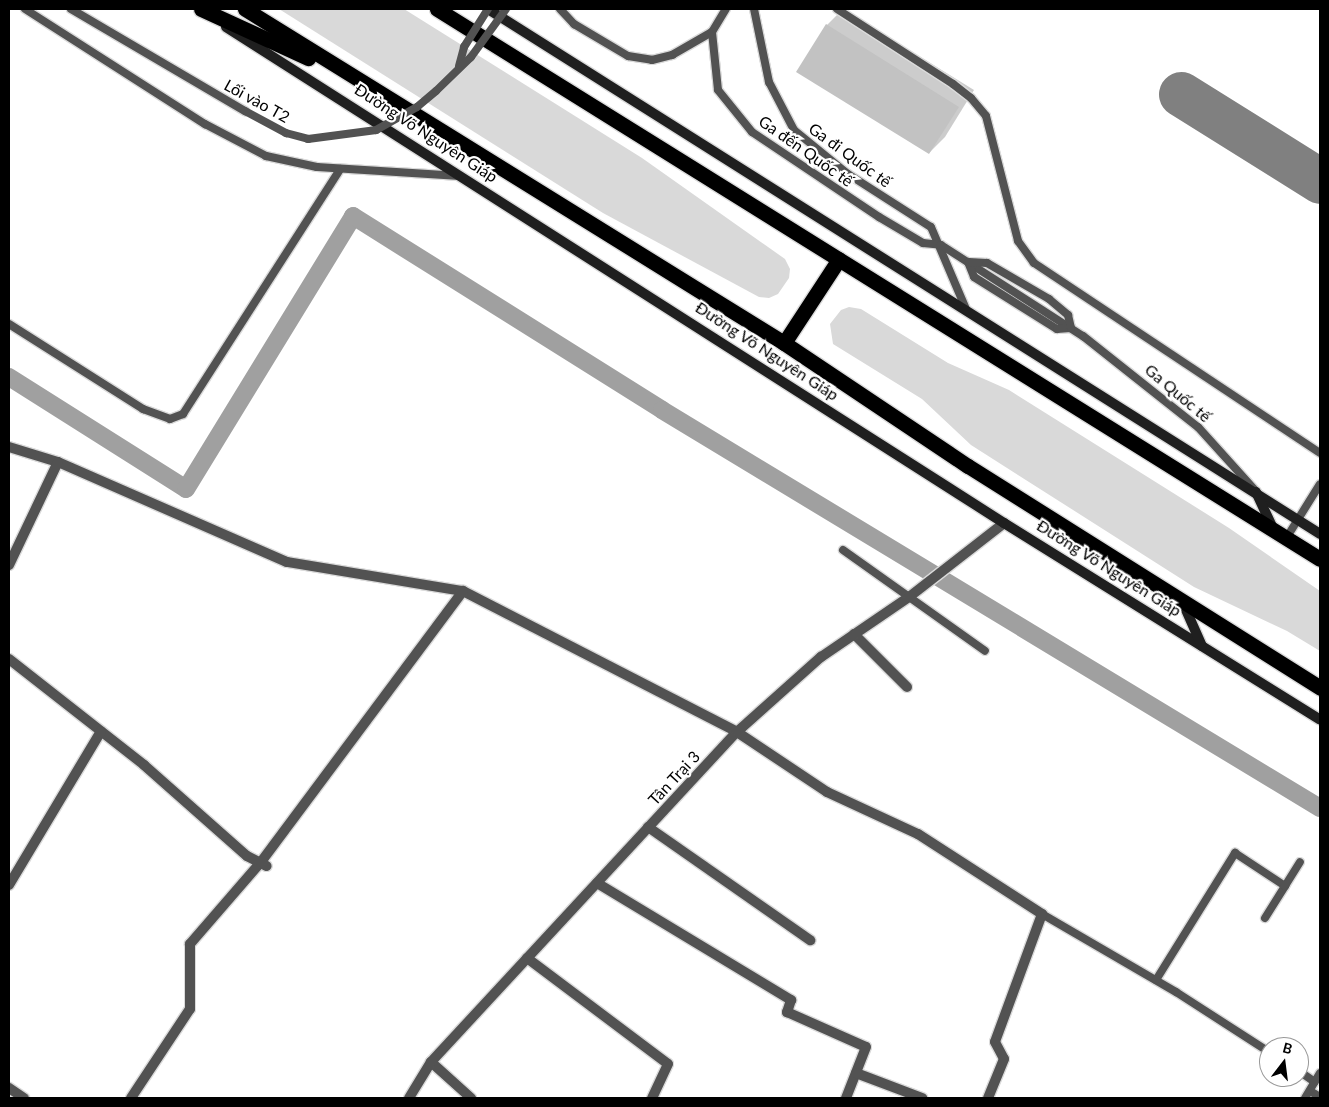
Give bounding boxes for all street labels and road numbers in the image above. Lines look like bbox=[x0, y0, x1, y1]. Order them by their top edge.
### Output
street label: Lối vào T2 bbox=[221, 75, 293, 127]
street label: Đường Võ Nguyên Giáp bbox=[351, 79, 501, 187]
street label: Ga đến Quốc tế bbox=[755, 111, 857, 191]
street label: Ga đi Quốc tế bbox=[805, 119, 895, 191]
street label: Đường Võ Nguyên Giáp bbox=[692, 297, 842, 405]
street label: Ga Quốc tế bbox=[1141, 360, 1215, 426]
street label: Đường Võ Nguyên Giáp bbox=[1033, 516, 1185, 620]
street label: Tân Trại 3 bbox=[644, 747, 704, 809]

